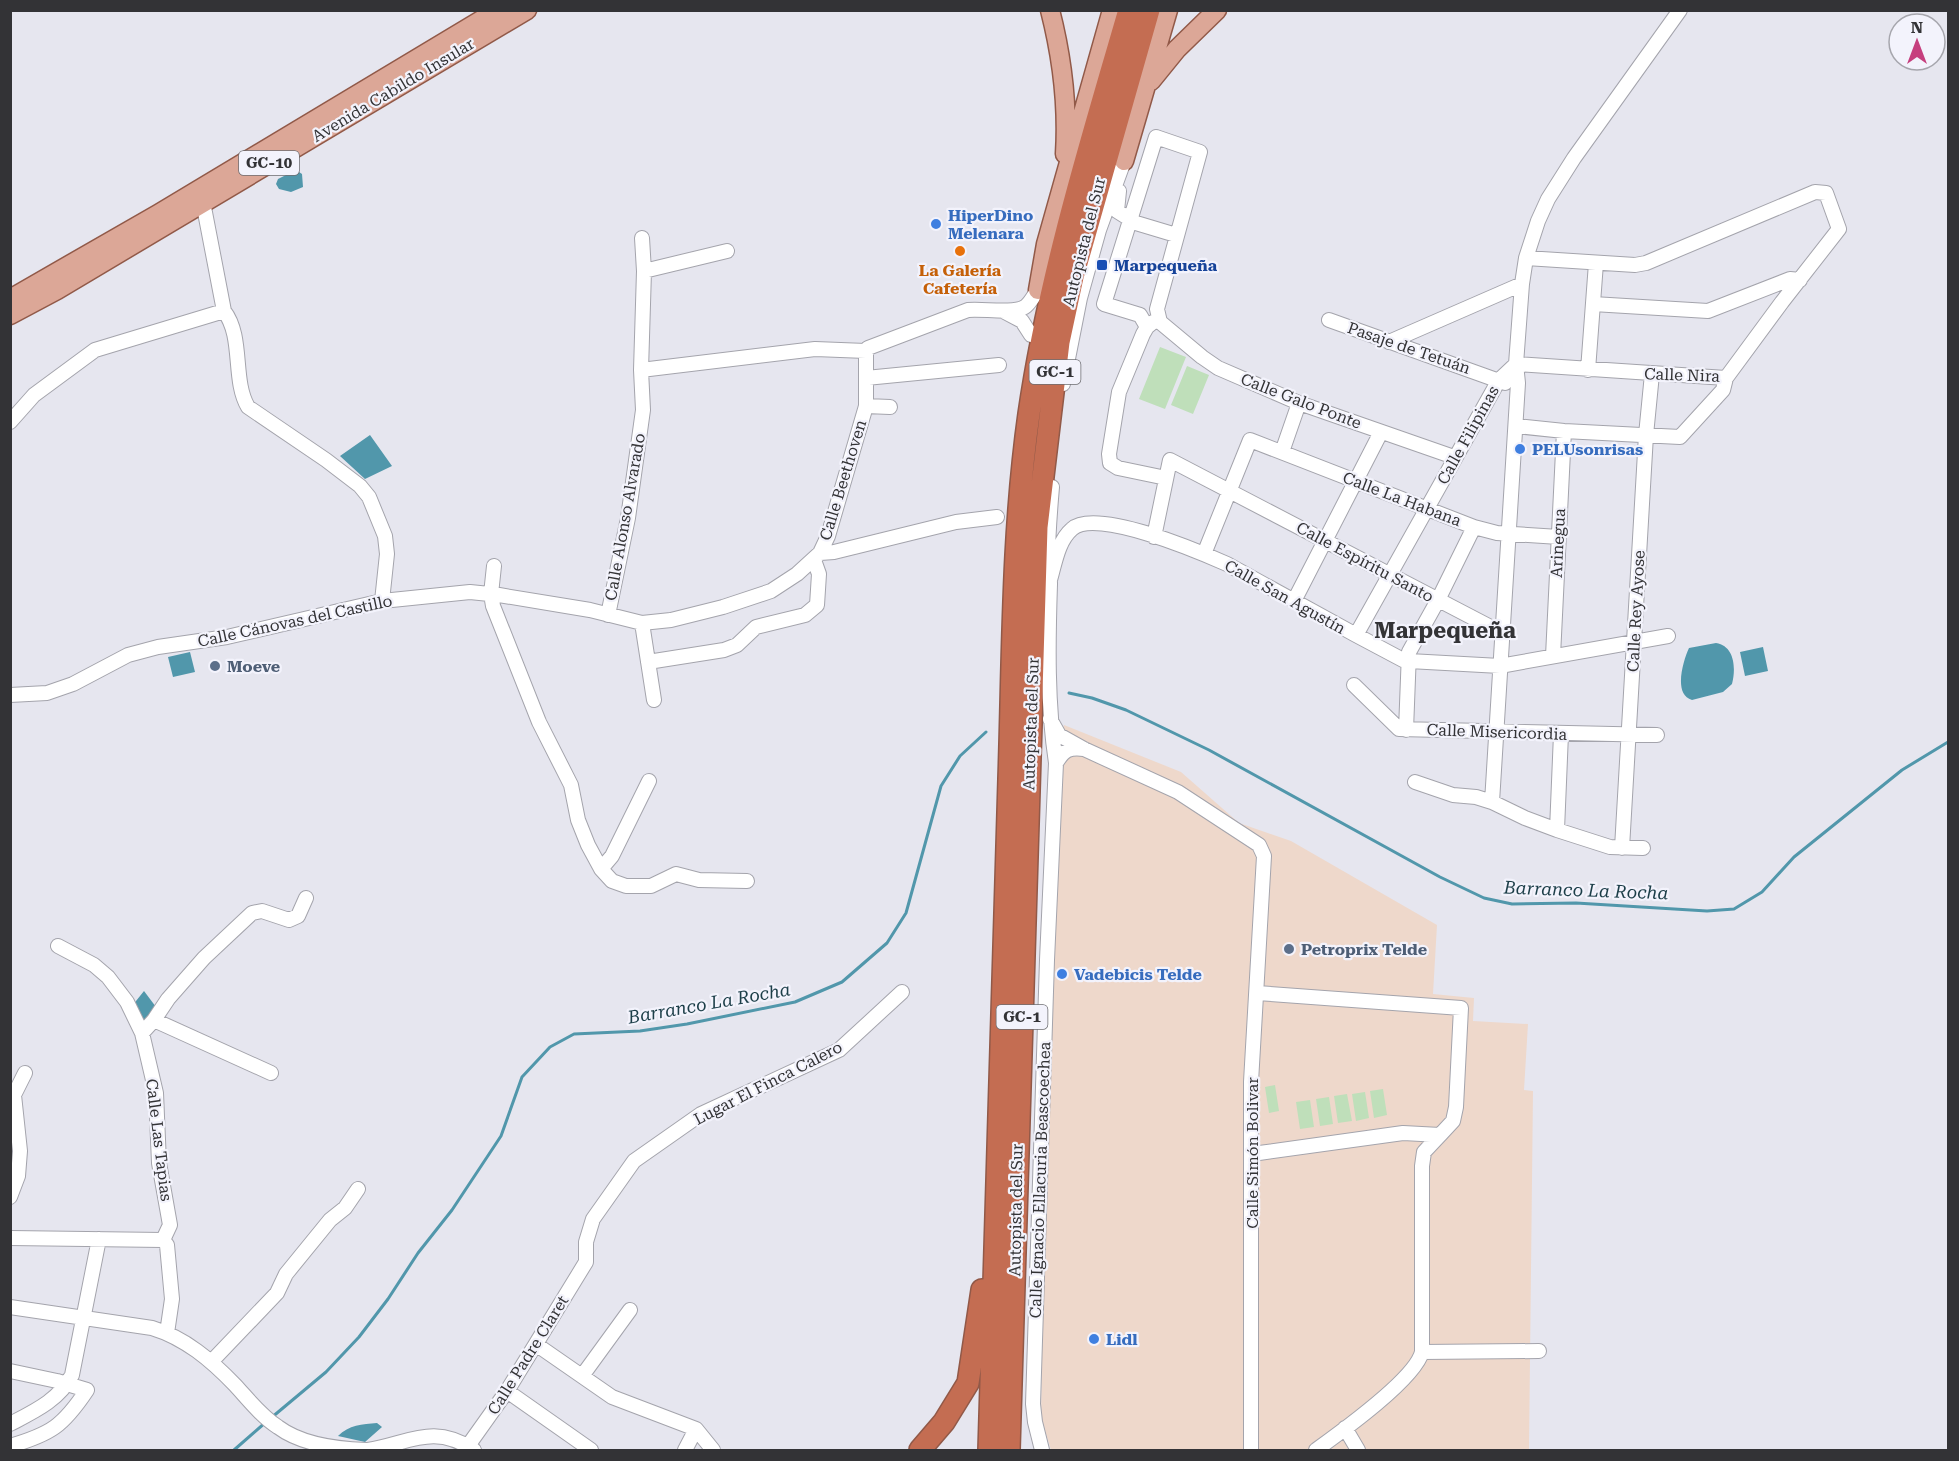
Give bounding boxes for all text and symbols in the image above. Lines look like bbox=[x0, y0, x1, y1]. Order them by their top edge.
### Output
north arrow bbox=[1887, 12, 1947, 72]
text: N bbox=[1911, 18, 1923, 37]
street label: Avenida Cabildo Insular bbox=[309, 34, 478, 146]
road number: GC-10 bbox=[239, 151, 299, 175]
street label: Autopista del Sur bbox=[1059, 175, 1109, 309]
place label: HiperDino Melenara bbox=[948, 206, 1033, 243]
marker: HiperDino Melenara bbox=[929, 217, 943, 231]
marker: La Galería Cafetería bbox=[953, 244, 967, 258]
place label: Marpequeña bbox=[1114, 256, 1218, 275]
marker: Marpequeña bbox=[1095, 258, 1109, 272]
place label: La Galería Cafetería bbox=[919, 261, 1002, 298]
street label: Pasaje de Tetuán bbox=[1345, 318, 1473, 378]
road number: GC-1 bbox=[1030, 360, 1080, 384]
street label: Calle Nira bbox=[1644, 364, 1721, 386]
street label: Calle Galo Ponte bbox=[1238, 369, 1364, 433]
street label: Calle Filipinas bbox=[1433, 382, 1503, 488]
street label: Calle Beethoven bbox=[816, 417, 870, 543]
street label: Calle Alonso Alvarado bbox=[601, 432, 649, 602]
place label: PELUsonrisas bbox=[1532, 440, 1643, 459]
marker: PELUsonrisas bbox=[1513, 442, 1527, 456]
street label: Calle La Habana bbox=[1340, 468, 1464, 530]
street label: Arinegua bbox=[1547, 507, 1569, 578]
street label: Calle Espíritu Santo bbox=[1293, 518, 1437, 606]
street label: Calle Rey Ayose bbox=[1623, 549, 1649, 672]
street label: Calle San Agustín bbox=[1221, 556, 1349, 638]
street label: Calle Cánovas del Castillo bbox=[196, 591, 394, 651]
district label: Marpequeña bbox=[1374, 618, 1516, 643]
place label: Moeve bbox=[227, 657, 280, 676]
street label: Autopista del Sur bbox=[1019, 657, 1043, 791]
marker: Moeve bbox=[208, 659, 222, 673]
street label: Calle Misericordia bbox=[1426, 720, 1568, 744]
water label: Barranco La Rocha bbox=[1502, 877, 1669, 903]
place label: Petroprix Telde bbox=[1301, 940, 1427, 959]
marker: Petroprix Telde bbox=[1282, 942, 1296, 956]
place label: Vadebicis Telde bbox=[1074, 965, 1202, 984]
marker: Vadebicis Telde bbox=[1055, 967, 1069, 981]
water label: Barranco La Rocha bbox=[625, 978, 792, 1028]
road number: GC-1 bbox=[996, 1005, 1048, 1029]
street label: Lugar El Finca Calero bbox=[691, 1037, 846, 1129]
street label: Calle Ignacio Ellacuria Beascoechea bbox=[1026, 1041, 1054, 1319]
street label: Calle Simón Bolivar bbox=[1243, 1077, 1262, 1229]
street label: Calle Las Tapias bbox=[142, 1078, 176, 1203]
street label: Autopista del Sur bbox=[1005, 1143, 1027, 1277]
street label: Calle Padre Claret bbox=[484, 1292, 572, 1418]
place label: Lidl bbox=[1106, 1330, 1138, 1349]
marker: Lidl bbox=[1087, 1332, 1101, 1346]

